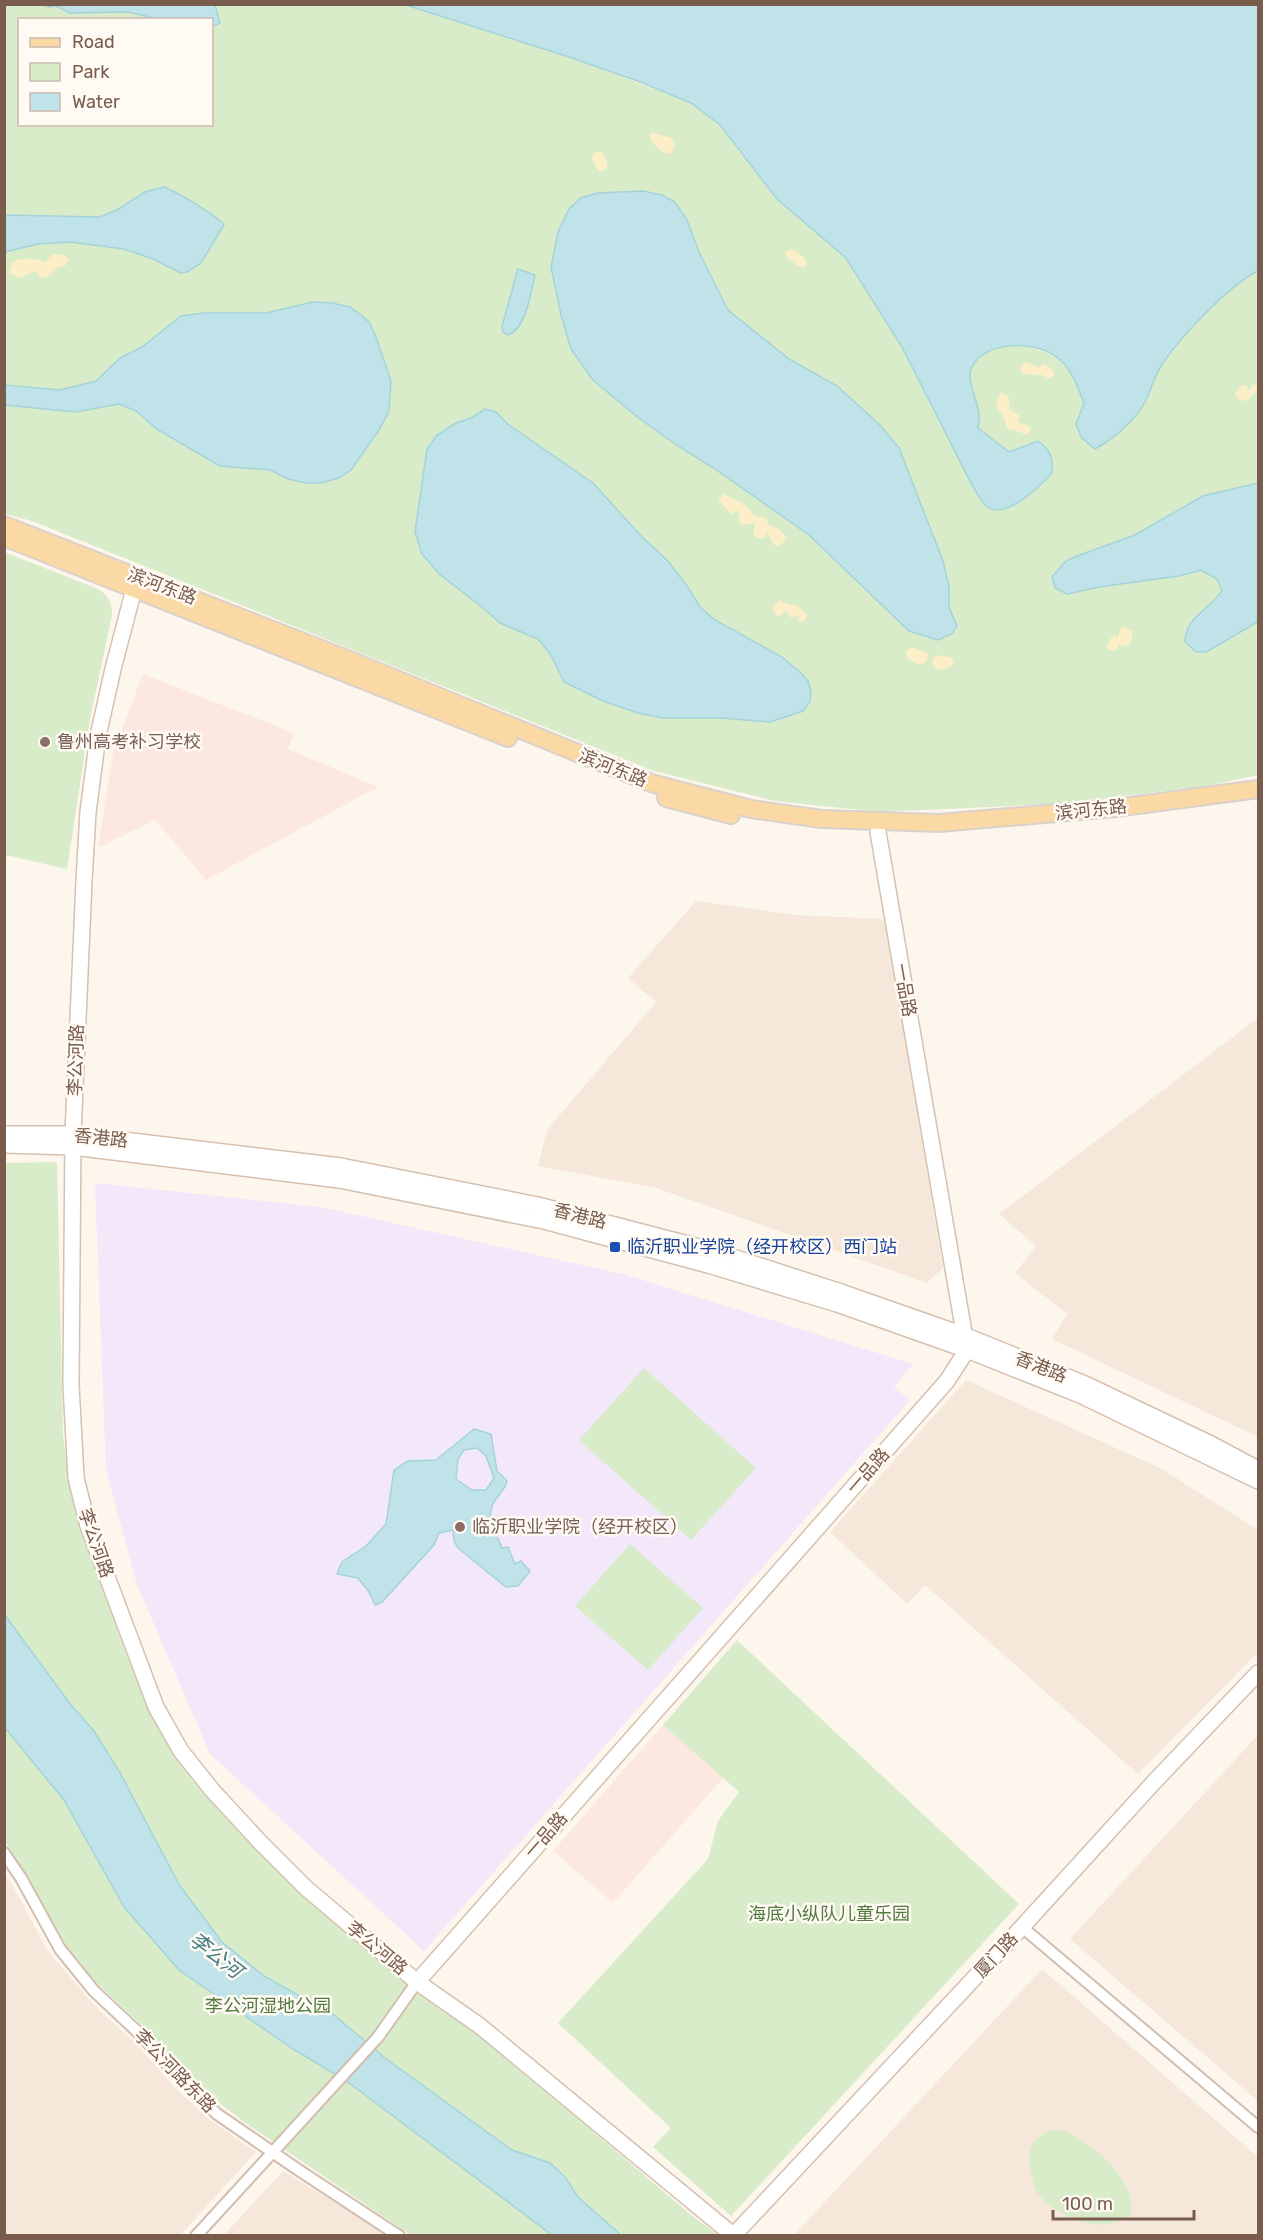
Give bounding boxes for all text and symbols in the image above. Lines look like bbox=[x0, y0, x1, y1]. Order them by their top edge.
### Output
legend bbox=[18, 18, 213, 126]
text: Road bbox=[72, 31, 115, 53]
text: Park bbox=[72, 61, 110, 83]
text: Water bbox=[72, 91, 120, 113]
street label: 滨河东路 bbox=[124, 563, 200, 609]
place label: 鲁州高考补习学校 bbox=[57, 731, 201, 753]
marker: 鲁州高考补习学校 bbox=[38, 735, 52, 749]
street label: 滨河东路 bbox=[576, 744, 650, 792]
street label: 滨河东路 bbox=[1054, 795, 1128, 825]
street label: 一品路 bbox=[889, 962, 921, 1018]
street label: 李公河路 bbox=[64, 1024, 88, 1096]
street label: 香港路 bbox=[73, 1124, 129, 1152]
street label: 香港路 bbox=[551, 1199, 609, 1233]
place label: 临沂职业学院（经开校区）西门站 bbox=[627, 1236, 897, 1258]
marker: 临沂职业学院（经开校区）西门站 bbox=[608, 1240, 622, 1254]
street label: 香港路 bbox=[1012, 1347, 1070, 1387]
street label: 一品路 bbox=[842, 1443, 894, 1499]
street label: 李公河路 bbox=[74, 1505, 118, 1581]
place label: 临沂职业学院（经开校区） bbox=[472, 1516, 688, 1538]
marker: 临沂职业学院（经开校区） bbox=[453, 1520, 467, 1534]
street label: 一品路 bbox=[520, 1807, 572, 1863]
park label: 海底小纵队儿童乐园 bbox=[748, 1903, 910, 1925]
street label: 李公河路 bbox=[342, 1916, 412, 1980]
water label: 李公河 bbox=[185, 1927, 250, 1985]
street label: 厦门路 bbox=[970, 1928, 1022, 1982]
park label: 李公河湿地公园 bbox=[205, 1995, 331, 2017]
street label: 李公河路东路 bbox=[130, 2025, 220, 2117]
scale bar bbox=[1053, 2183, 1194, 2221]
text: 100 m bbox=[1062, 2193, 1113, 2215]

